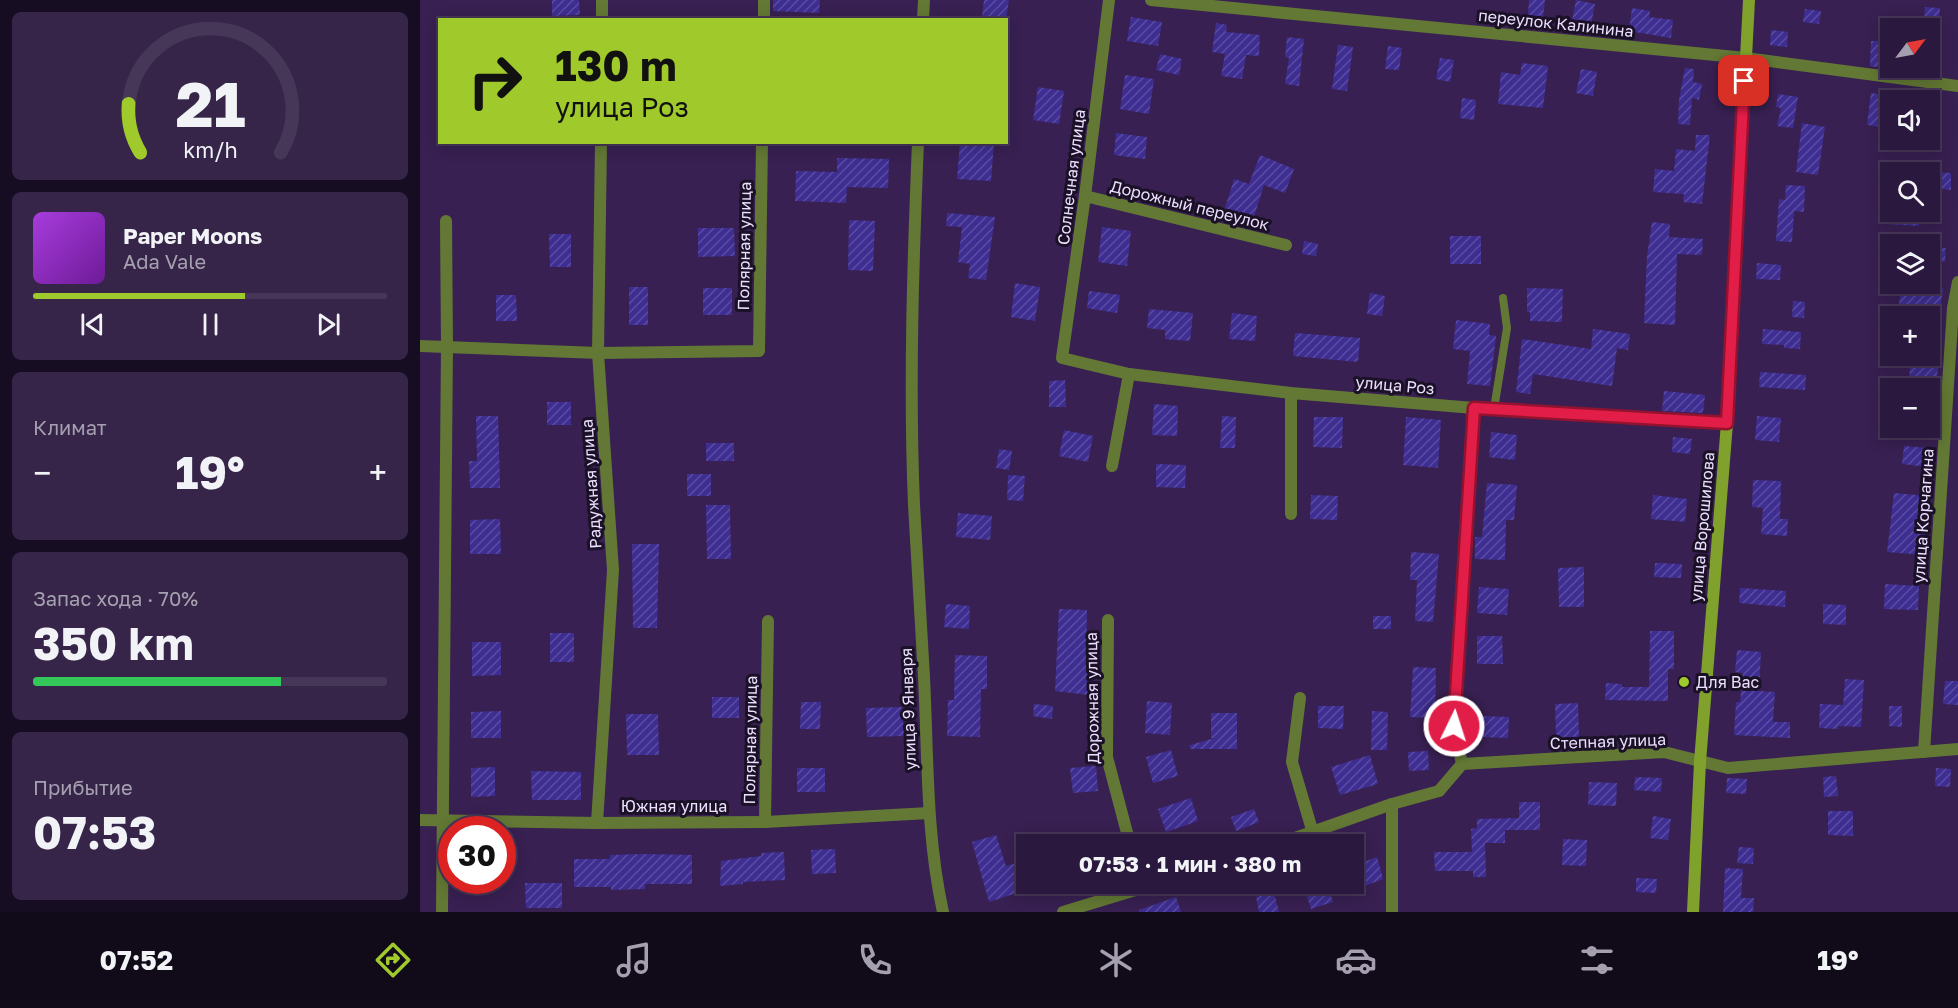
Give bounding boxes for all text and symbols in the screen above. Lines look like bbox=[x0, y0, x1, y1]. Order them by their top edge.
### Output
street label: переулок Калинина bbox=[1477, 5, 1635, 41]
north arrow bbox=[1880, 18, 1940, 78]
map controls bbox=[1880, 18, 1940, 438]
text: 130 m bbox=[555, 40, 677, 90]
icon: right bbox=[456, 42, 534, 120]
pin bbox=[1718, 55, 1769, 106]
icon: arrive bbox=[1727, 64, 1760, 97]
text: 21 bbox=[175, 66, 245, 141]
button: sound bbox=[1880, 90, 1940, 150]
text: улица Роз bbox=[555, 91, 689, 123]
street label: Солнечная улица bbox=[1053, 108, 1089, 246]
text: km/h bbox=[183, 137, 237, 163]
button: search bbox=[1880, 162, 1940, 222]
street label: Дорожный переулок bbox=[1109, 176, 1271, 234]
street label: Полярная улица bbox=[733, 182, 755, 310]
text: Paper Moons bbox=[123, 222, 262, 249]
button: layers bbox=[1880, 234, 1940, 294]
text: Ada Vale bbox=[123, 249, 206, 273]
button: + bbox=[1880, 306, 1940, 366]
icon: previous bbox=[76, 308, 109, 341]
icon: pause bbox=[194, 308, 227, 341]
icon: next bbox=[312, 308, 345, 341]
street label: улица Роз bbox=[1355, 372, 1435, 398]
button: − bbox=[1880, 378, 1940, 438]
text: Климат bbox=[33, 415, 107, 439]
street label: Радужная улица bbox=[576, 419, 606, 549]
text: 19° bbox=[175, 445, 245, 499]
street label: улица Корчагина bbox=[1908, 448, 1938, 584]
street label: улица Ворошилова bbox=[1685, 451, 1719, 603]
text: − bbox=[33, 453, 51, 492]
text: + bbox=[369, 453, 387, 492]
text: Запас хода · 70% bbox=[33, 586, 198, 610]
text: 350 km bbox=[33, 616, 194, 670]
street label: Дорожная улица bbox=[1081, 632, 1103, 764]
street label: улица 9 Января bbox=[896, 648, 920, 770]
place label: Для Вас bbox=[1696, 672, 1760, 692]
marker: Для Вас bbox=[1677, 675, 1691, 689]
street label: Полярная улица bbox=[739, 676, 761, 804]
position arrow bbox=[1422, 694, 1486, 758]
street label: Степная улица bbox=[1550, 729, 1666, 753]
text: Прибытие bbox=[33, 775, 133, 799]
street label: Южная улица bbox=[621, 796, 727, 816]
text: 07:53 bbox=[33, 805, 156, 859]
speed limit sign: 30 bbox=[438, 816, 516, 894]
text: 07:53 · 1 мин · 380 m bbox=[1079, 850, 1301, 877]
icon: directions bbox=[372, 939, 414, 981]
icon: music bbox=[613, 939, 655, 981]
icon: phone bbox=[854, 939, 896, 981]
icon: climate bbox=[1095, 939, 1137, 981]
icon: car bbox=[1335, 939, 1377, 981]
icon: filters bbox=[1576, 939, 1618, 981]
text: 07:52 bbox=[99, 944, 173, 976]
text: 19° bbox=[1817, 944, 1859, 976]

